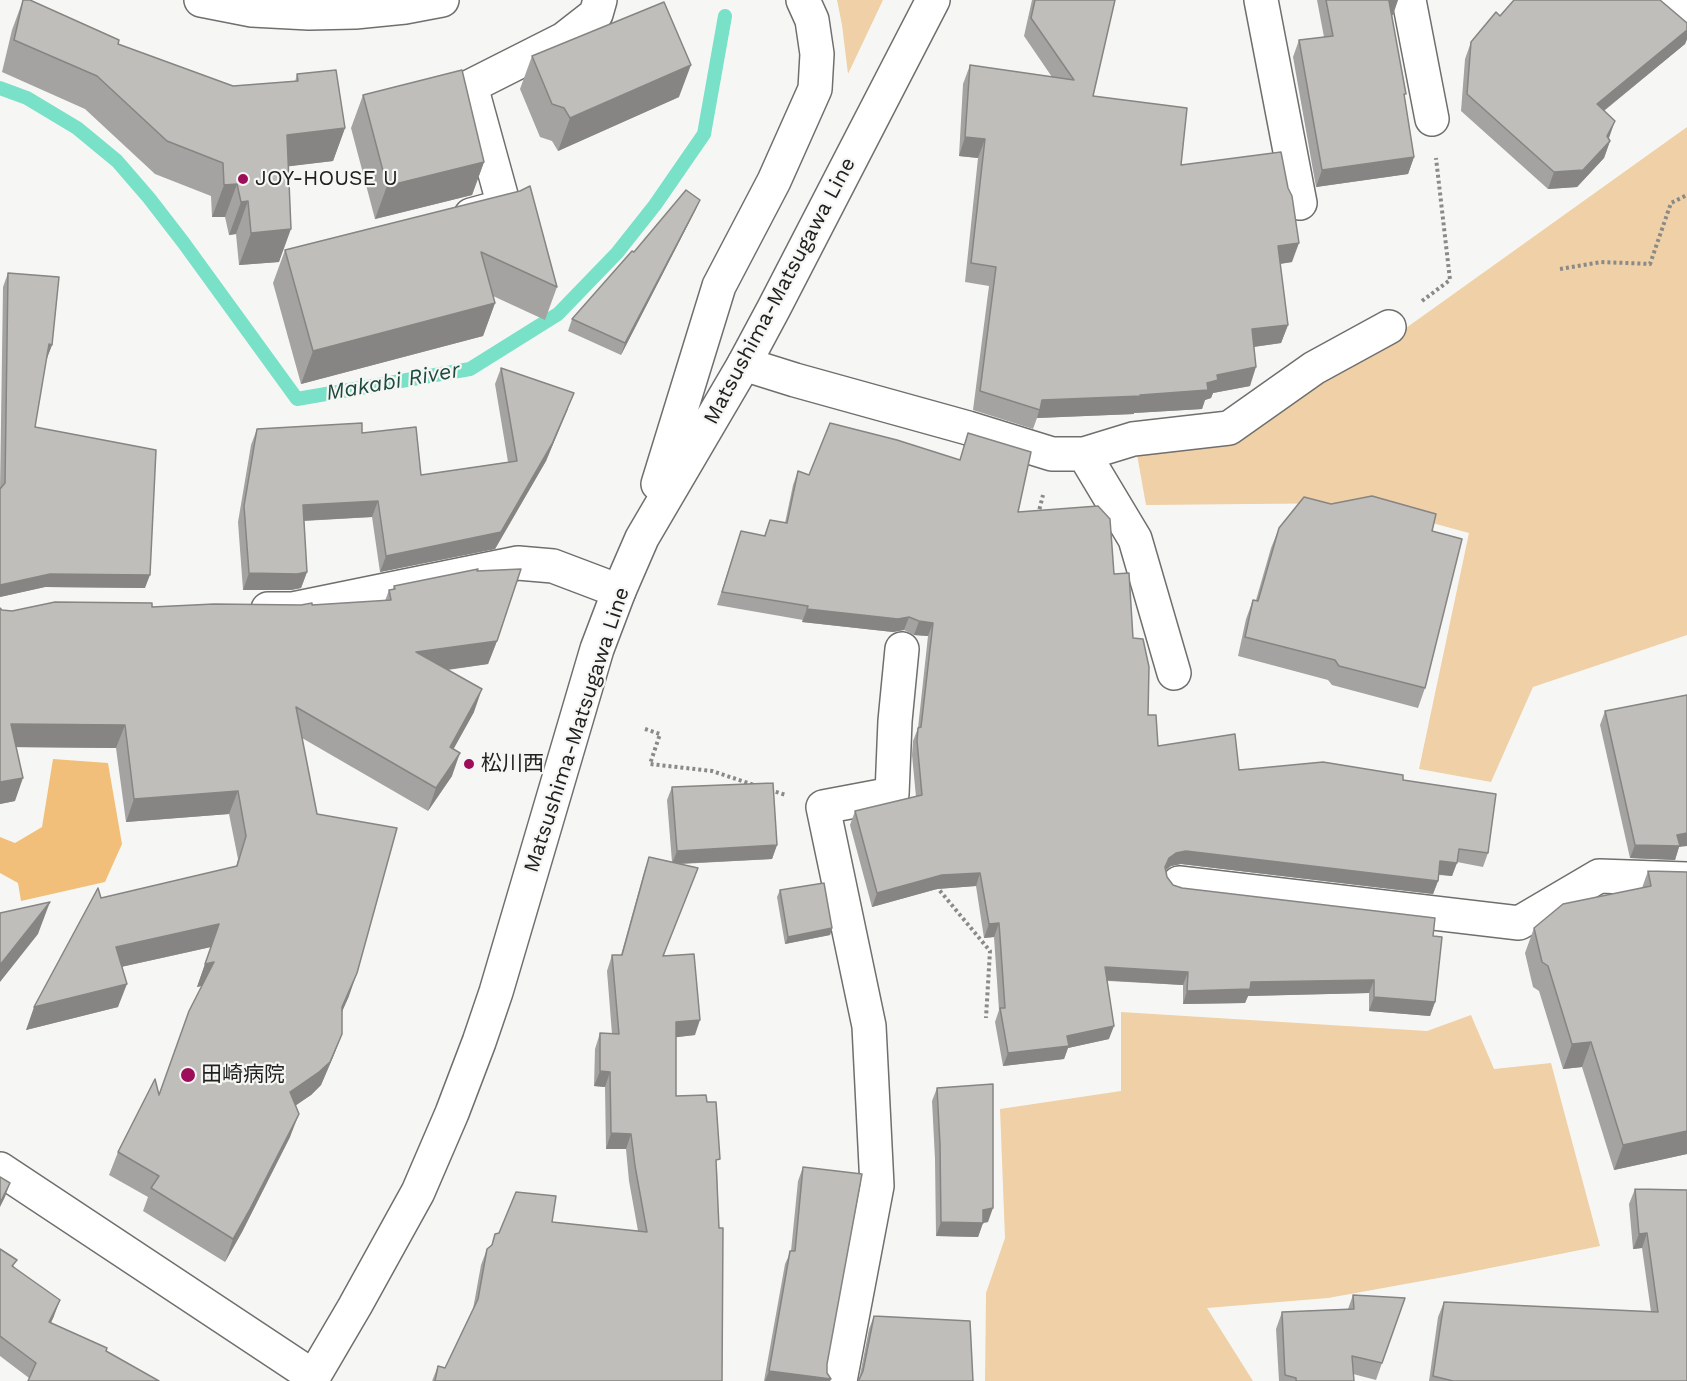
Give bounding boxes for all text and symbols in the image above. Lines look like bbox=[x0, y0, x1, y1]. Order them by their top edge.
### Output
street label: Matsushima-Matsugawa Line bbox=[699, 153, 861, 429]
place label: JOY-HOUSE U bbox=[255, 166, 398, 192]
marker: JOY-HOUSE U bbox=[236, 172, 250, 186]
water label: Makabi River bbox=[324, 357, 462, 407]
street label: Matsushima-Matsugawa Line bbox=[519, 584, 635, 876]
place label: 松川西 bbox=[481, 751, 544, 777]
marker: 松川西 bbox=[462, 757, 476, 771]
place label: 田崎病院 bbox=[201, 1062, 285, 1088]
marker: 田崎病院 bbox=[179, 1066, 197, 1084]

